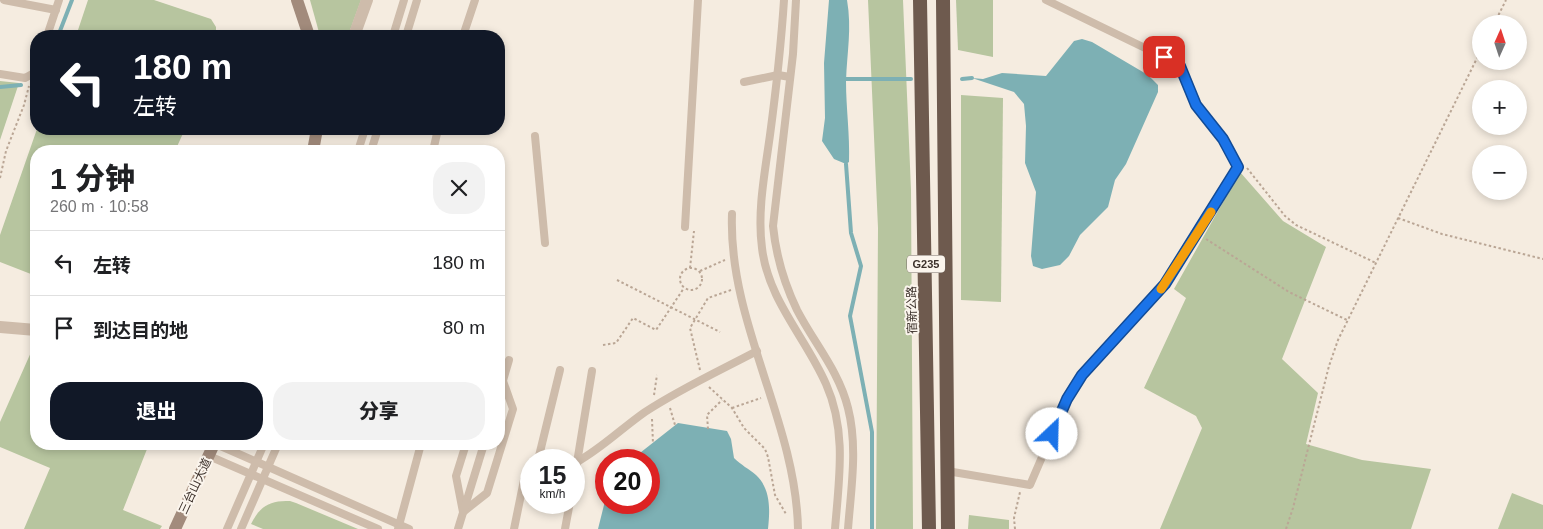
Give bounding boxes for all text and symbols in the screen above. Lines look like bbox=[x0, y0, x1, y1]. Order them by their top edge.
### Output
north arrow bbox=[1472, 15, 1528, 70]
map controls bbox=[1472, 15, 1527, 200]
pin bbox=[1143, 36, 1185, 78]
icon: arrive bbox=[1150, 43, 1178, 71]
text: 180 m bbox=[133, 47, 232, 86]
icon: left bbox=[50, 50, 115, 115]
button: + bbox=[1472, 80, 1527, 135]
text: 左转 bbox=[133, 94, 177, 119]
button: − bbox=[1472, 145, 1527, 200]
text: 1 分钟 bbox=[50, 162, 135, 195]
button: close bbox=[433, 162, 485, 214]
text: 260 m · 10:58 bbox=[50, 198, 149, 215]
icon: left bbox=[50, 249, 78, 277]
text: 180 m bbox=[432, 252, 485, 273]
text: 左转 bbox=[93, 255, 131, 276]
road number: G235 bbox=[907, 255, 945, 272]
street label: 宿新公路 bbox=[905, 286, 919, 334]
icon: arrive bbox=[50, 314, 78, 342]
text: 80 m bbox=[443, 317, 485, 338]
text: 到达目的地 bbox=[93, 320, 188, 341]
button: 退出 bbox=[50, 382, 263, 440]
button: 分享 bbox=[273, 382, 485, 440]
position arrow bbox=[1025, 407, 1077, 459]
speed limit sign: 20 bbox=[595, 449, 660, 514]
street label: 三台山大道 bbox=[176, 456, 214, 516]
text: 15 bbox=[539, 461, 566, 489]
text: km/h bbox=[539, 487, 566, 501]

